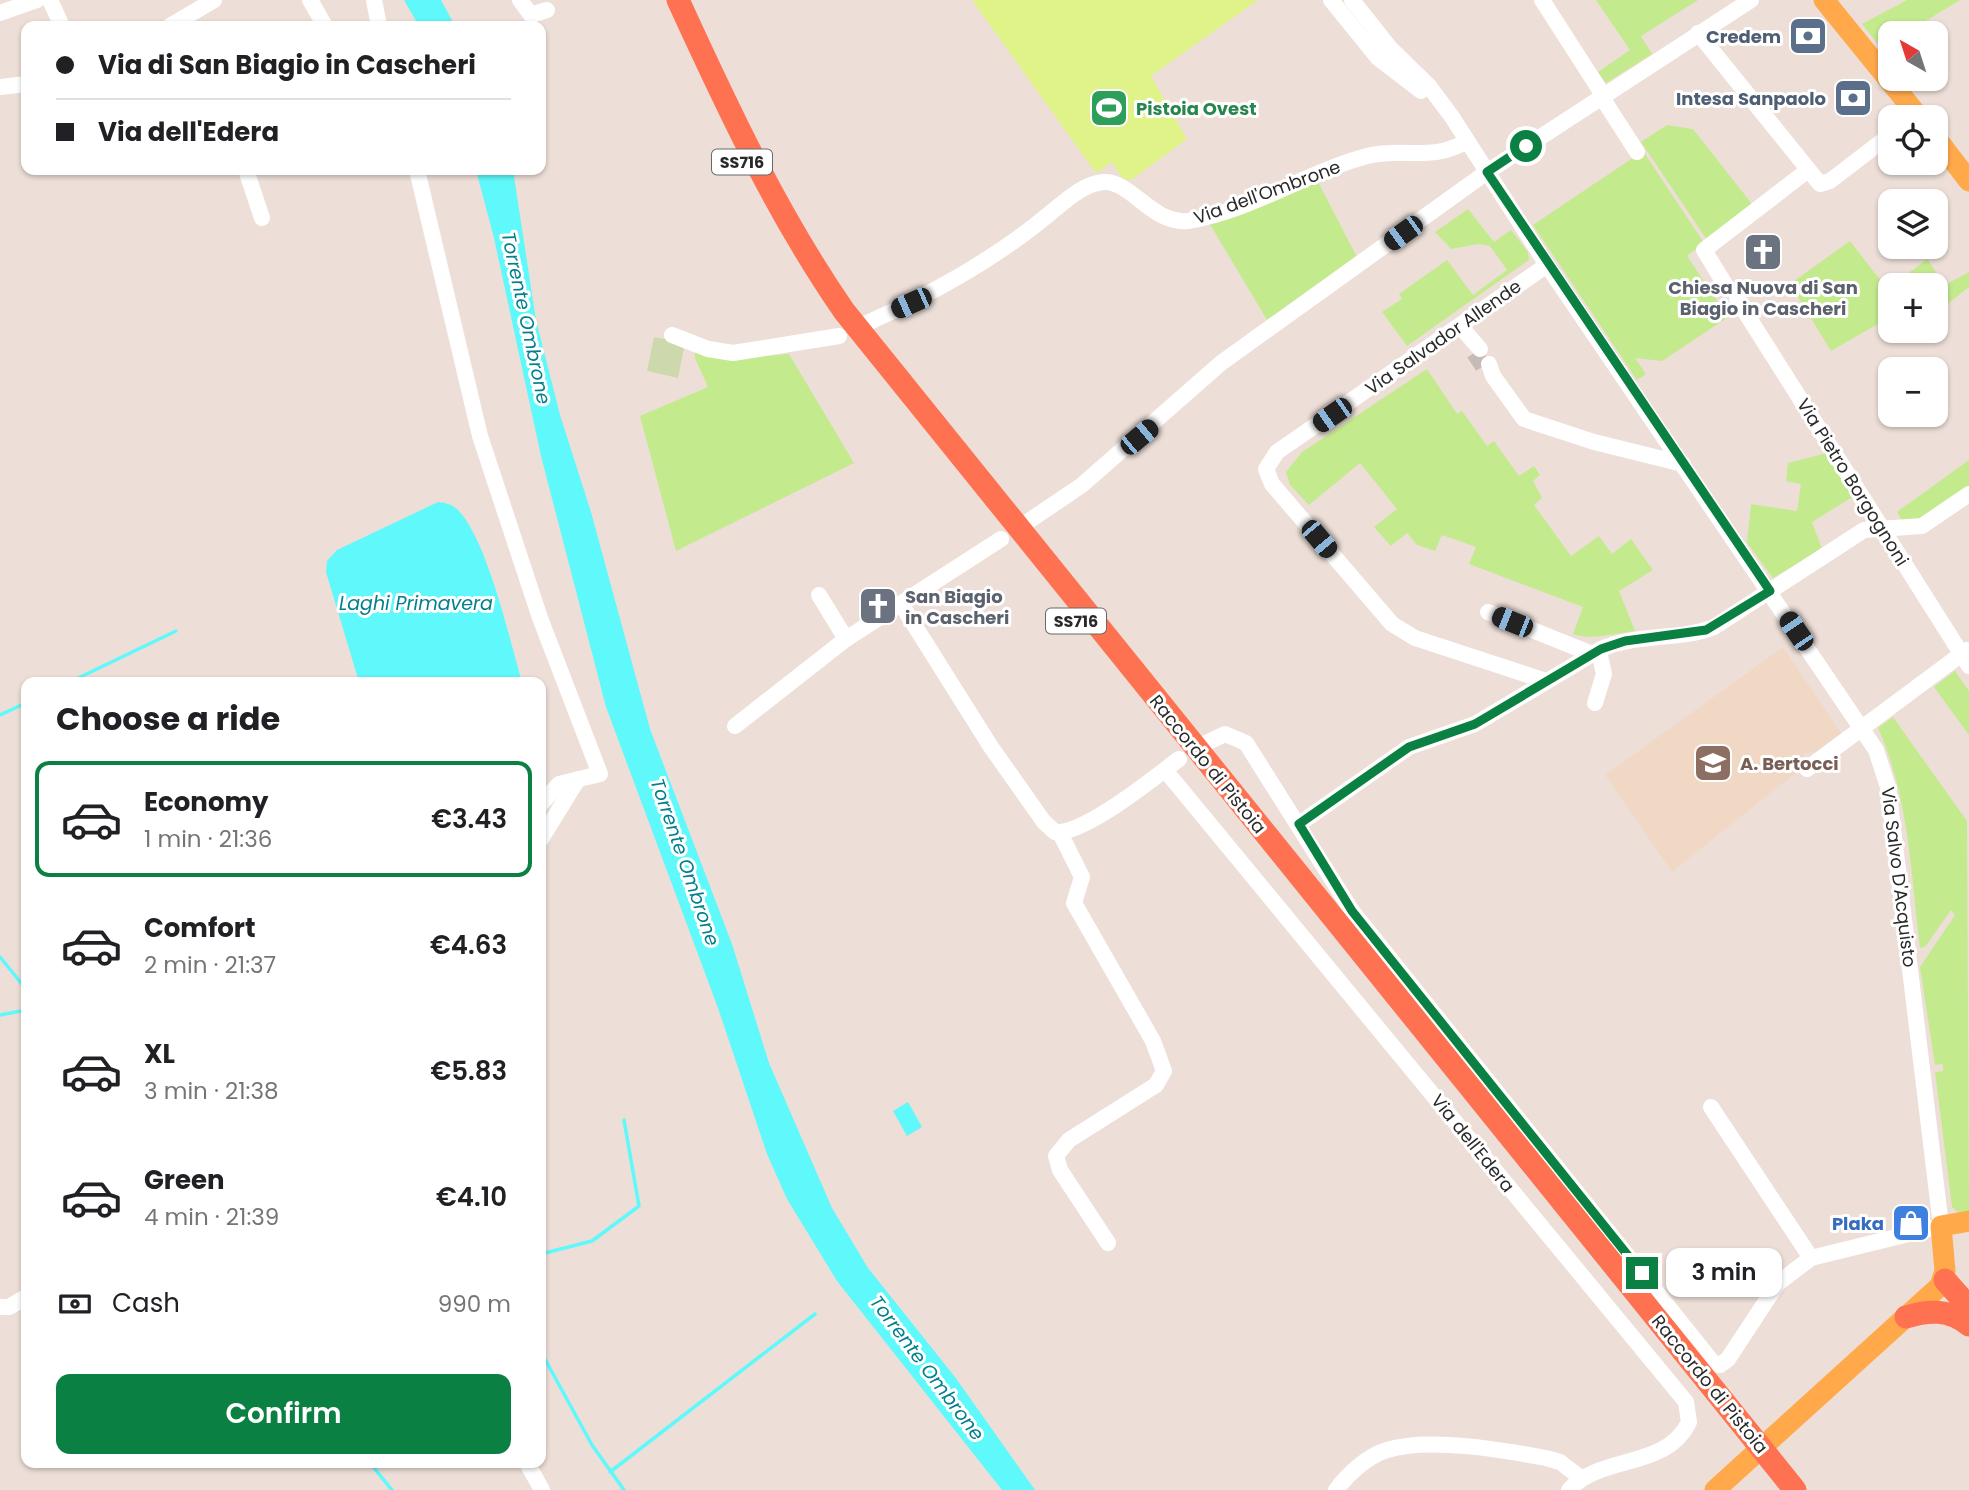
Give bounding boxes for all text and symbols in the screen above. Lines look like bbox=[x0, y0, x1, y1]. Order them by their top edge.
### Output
bank icon: Credem bbox=[1787, 15, 1829, 57]
north arrow bbox=[1878, 21, 1948, 91]
map controls bbox=[1878, 21, 1948, 427]
place label: Credem bbox=[1706, 24, 1781, 49]
text: Via di San Biagio in Cascheri bbox=[98, 47, 476, 83]
bank icon: Intesa Sanpaolo bbox=[1832, 77, 1874, 119]
place label: Intesa Sanpaolo bbox=[1676, 86, 1826, 111]
sports icon: Pistoia Ovest bbox=[1088, 87, 1130, 129]
place label: Pistoia Ovest bbox=[1136, 96, 1257, 121]
button: locate bbox=[1878, 105, 1948, 175]
text: Via dell'Edera bbox=[98, 114, 279, 150]
route start bbox=[1510, 130, 1542, 162]
road number: SS716 bbox=[712, 150, 772, 174]
street label: Via dell'Ombrone bbox=[1190, 154, 1344, 230]
button: layers bbox=[1878, 189, 1948, 259]
car bbox=[1380, 212, 1427, 254]
water label: Torrente Ombrone bbox=[495, 229, 557, 407]
church icon: Chiesa Nuova di San Biagio in Cascheri bbox=[1742, 231, 1784, 273]
button: + bbox=[1878, 273, 1948, 343]
street label: Via Salvador Allende bbox=[1360, 274, 1526, 400]
place label: Chiesa Nuova di San Biagio in Cascheri bbox=[1668, 275, 1858, 321]
car bbox=[888, 285, 935, 321]
button: − bbox=[1878, 357, 1948, 427]
street label: Via Pietro Borgognoni bbox=[1791, 393, 1915, 571]
car bbox=[1309, 394, 1356, 436]
car bbox=[1117, 415, 1162, 459]
car bbox=[1298, 516, 1341, 562]
place label: San Biagio in Cascheri bbox=[905, 584, 1009, 630]
church icon: San Biagio in Cascheri bbox=[857, 585, 899, 627]
water label: Laghi Primavera bbox=[339, 590, 493, 617]
car bbox=[1489, 604, 1536, 640]
road number: SS716 bbox=[1046, 608, 1106, 634]
car bbox=[1776, 608, 1817, 654]
street label: Raccordo di Pistoia bbox=[1144, 689, 1272, 839]
text: Choose a ride bbox=[56, 696, 280, 741]
school or university icon: A. Bertocci bbox=[1692, 742, 1734, 784]
place label: A. Bertocci bbox=[1740, 751, 1839, 776]
water label: Torrente Ombrone bbox=[644, 775, 726, 950]
text: Economy bbox=[144, 784, 268, 820]
street label: Via Salvo D'Acquisto bbox=[1876, 785, 1922, 969]
icon: car bbox=[60, 788, 123, 851]
text: €3.43 bbox=[431, 801, 507, 837]
text: 1 min · 21:36 bbox=[144, 823, 272, 855]
text: Comfort bbox=[144, 910, 256, 946]
icon: car bbox=[60, 914, 123, 977]
text: €4.63 bbox=[430, 927, 507, 963]
text: 2 min · 21:37 bbox=[144, 949, 276, 981]
text: XL bbox=[144, 1036, 175, 1072]
icon: car bbox=[60, 1040, 123, 1103]
text: €5.83 bbox=[430, 1053, 507, 1089]
text: 3 min · 21:38 bbox=[144, 1075, 278, 1107]
street label: Via dell'Edera bbox=[1426, 1088, 1520, 1198]
text: Green bbox=[144, 1162, 225, 1198]
icon: car bbox=[60, 1166, 123, 1229]
text: €4.10 bbox=[436, 1179, 507, 1215]
text: 4 min · 21:39 bbox=[144, 1201, 279, 1233]
shop icon: Plaka bbox=[1890, 1202, 1932, 1244]
place label: Plaka bbox=[1832, 1211, 1884, 1236]
callout: 3 min bbox=[1666, 1248, 1782, 1298]
text: 3 min bbox=[1692, 1256, 1756, 1288]
route end bbox=[1626, 1257, 1658, 1289]
icon: cash bbox=[56, 1285, 94, 1323]
text: Cash bbox=[112, 1285, 180, 1321]
text: 990 m bbox=[438, 1288, 511, 1320]
water label: Torrente Ombrone bbox=[863, 1290, 991, 1446]
street label: Raccordo di Pistoia bbox=[1646, 1309, 1774, 1459]
button: Confirm bbox=[56, 1374, 511, 1454]

